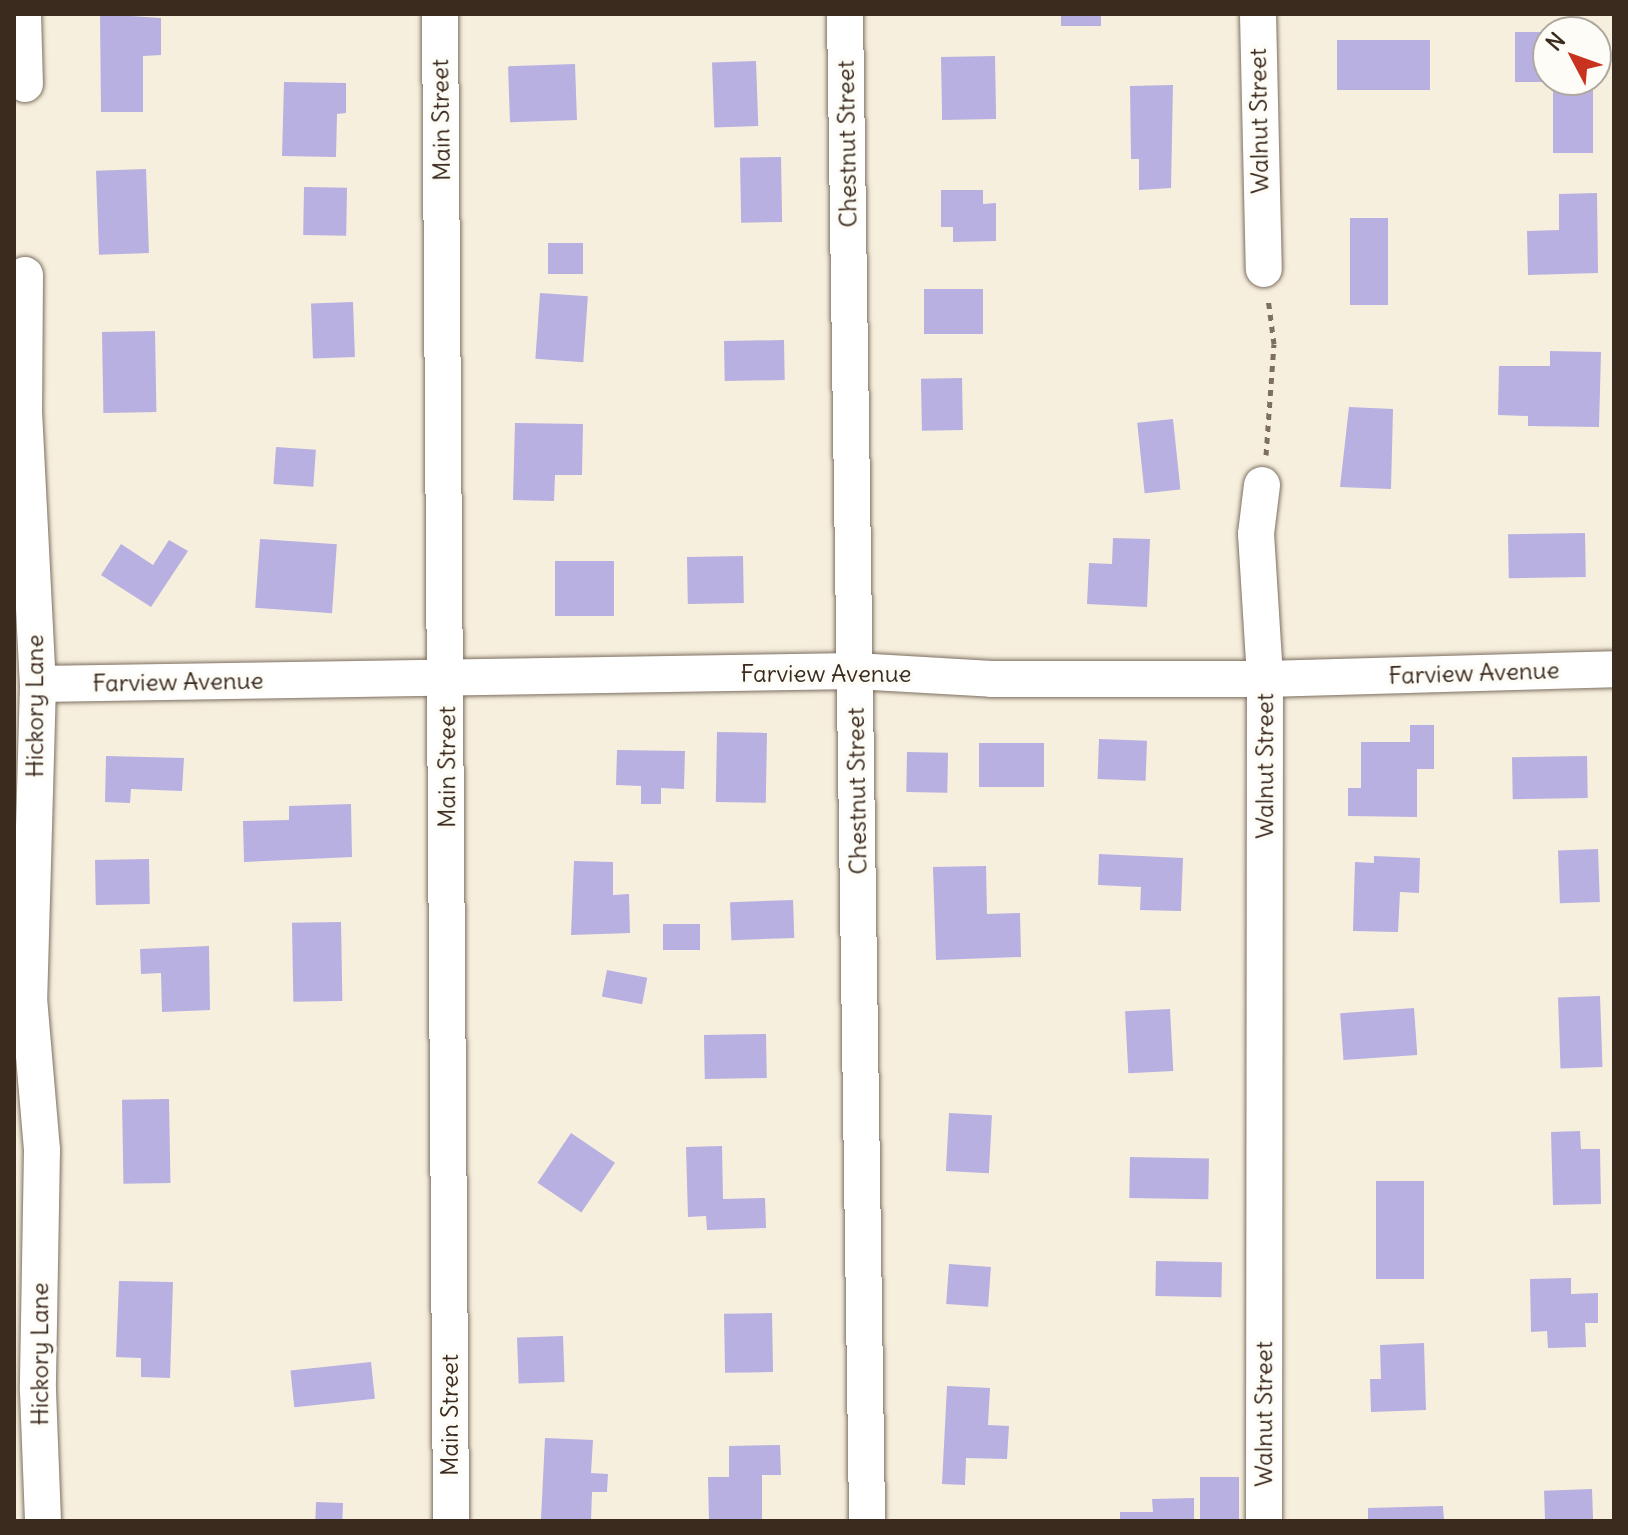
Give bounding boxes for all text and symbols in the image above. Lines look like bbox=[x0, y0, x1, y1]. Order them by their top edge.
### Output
north arrow bbox=[1532, 16, 1612, 96]
text: N bbox=[1540, 27, 1571, 56]
street label: Walnut Street bbox=[1243, 48, 1275, 194]
street label: Main Street bbox=[426, 59, 456, 181]
street label: Chestnut Street bbox=[831, 60, 863, 228]
street label: Hickory Lane bbox=[21, 635, 49, 777]
street label: Farview Avenue bbox=[1388, 656, 1560, 690]
street label: Farview Avenue bbox=[741, 660, 911, 688]
street label: Farview Avenue bbox=[92, 666, 264, 698]
street label: Walnut Street bbox=[1251, 693, 1279, 839]
street label: Main Street bbox=[433, 706, 461, 828]
street label: Chestnut Street bbox=[841, 707, 873, 875]
street label: Hickory Lane bbox=[26, 1283, 54, 1425]
street label: Walnut Street bbox=[1250, 1341, 1278, 1487]
street label: Main Street bbox=[436, 1354, 464, 1476]

